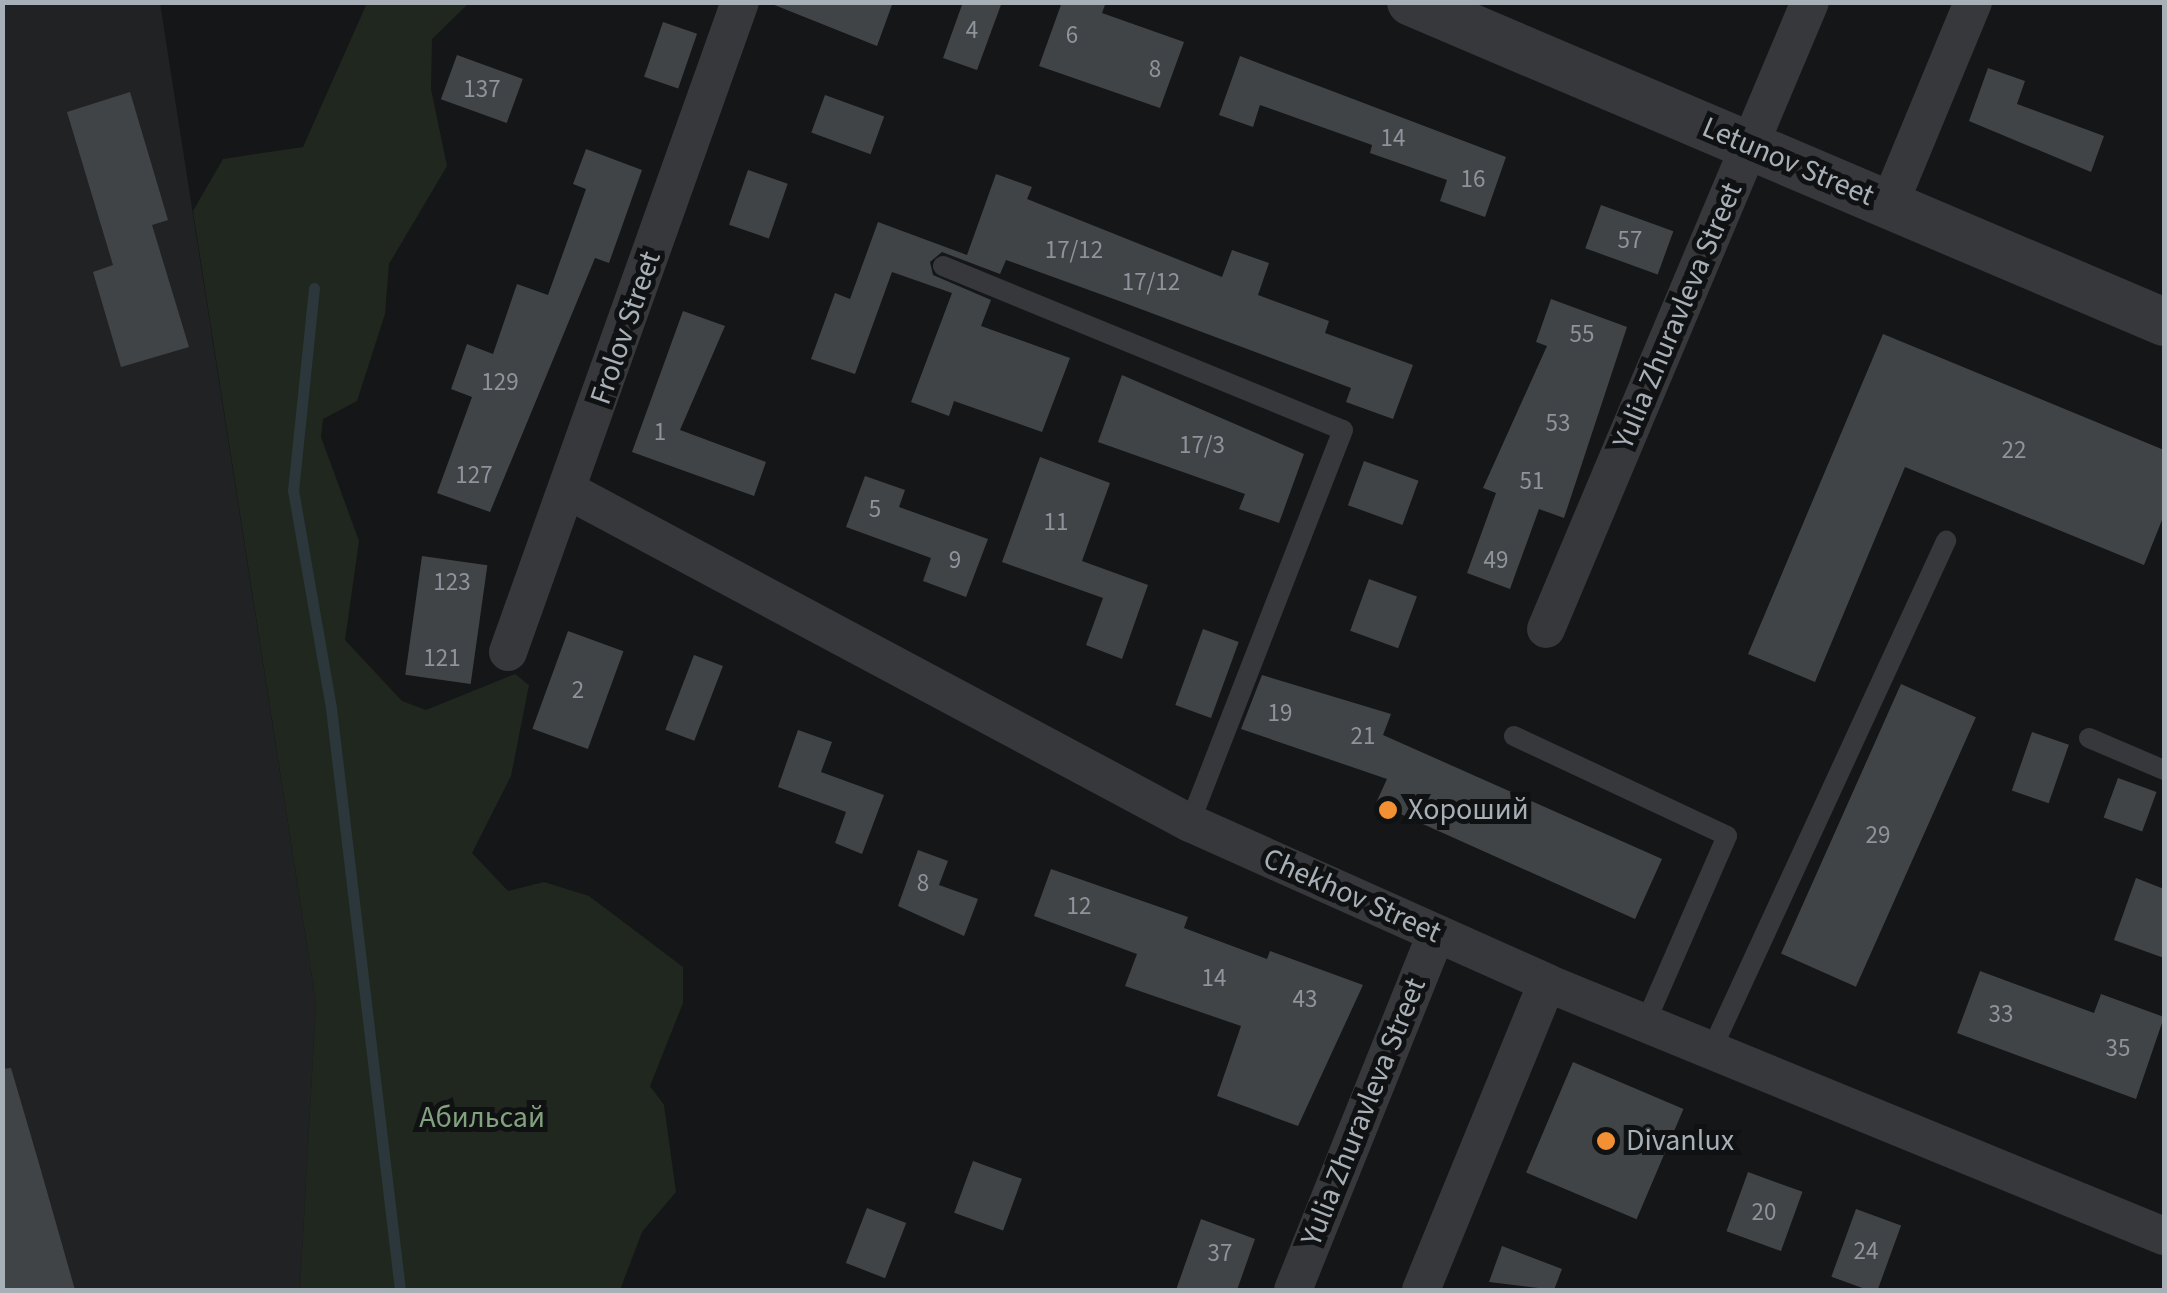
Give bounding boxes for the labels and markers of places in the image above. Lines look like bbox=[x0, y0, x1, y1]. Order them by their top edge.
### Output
place label: Хороший bbox=[1408, 792, 1529, 828]
marker: Хороший bbox=[1377, 799, 1399, 821]
place label: Divanlux bbox=[1626, 1123, 1734, 1159]
marker: Divanlux bbox=[1595, 1130, 1617, 1152]

